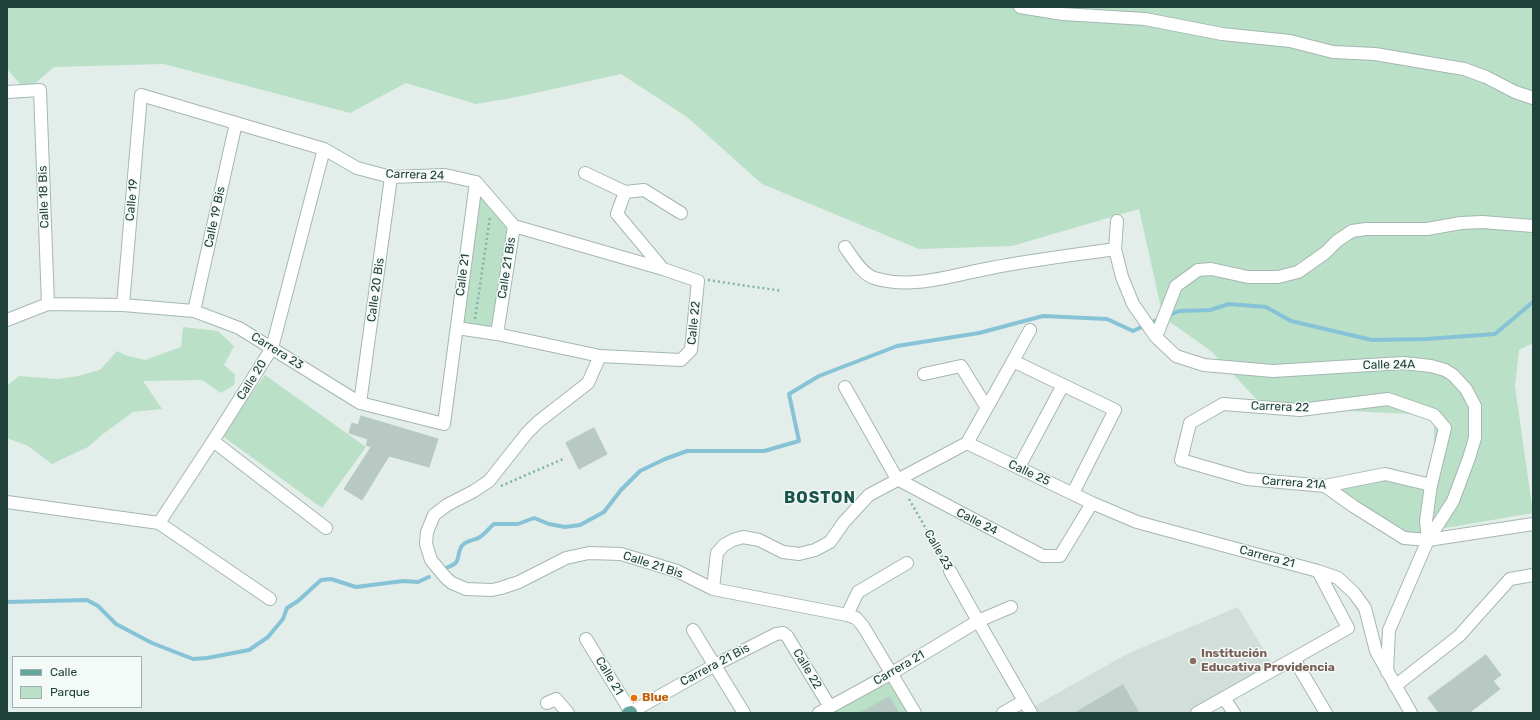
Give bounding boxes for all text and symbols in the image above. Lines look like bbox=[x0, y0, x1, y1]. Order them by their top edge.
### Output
street label: Calle 18 Bis bbox=[36, 165, 52, 229]
street label: Carrera 24 bbox=[385, 167, 445, 183]
street label: Calle 19 bbox=[123, 178, 141, 222]
street label: Calle 19 Bis bbox=[201, 185, 229, 249]
street label: Calle 21 Bis bbox=[495, 236, 519, 300]
street label: Calle 21 bbox=[453, 253, 473, 297]
street label: Calle 20 Bis bbox=[364, 257, 388, 323]
street label: Calle 22 bbox=[685, 300, 703, 346]
street label: Carrera 23 bbox=[248, 329, 306, 373]
street label: Calle 20 bbox=[234, 357, 270, 403]
street label: Calle 24A bbox=[1363, 357, 1415, 373]
street label: Carrera 22 bbox=[1251, 399, 1309, 415]
street label: Calle 25 bbox=[1006, 457, 1052, 489]
street label: Carrera 21A bbox=[1261, 474, 1327, 492]
district label: BOSTON bbox=[784, 488, 856, 508]
street label: Calle 24 bbox=[954, 505, 1000, 539]
street label: Calle 23 bbox=[921, 527, 955, 573]
street label: Carrera 21 bbox=[1238, 543, 1296, 571]
street label: Calle 21 Bis bbox=[621, 549, 685, 581]
street label: Carrera 21 Bis bbox=[678, 641, 752, 689]
street label: Calle 22 bbox=[789, 646, 825, 692]
place label: Institución Educativa Providencia bbox=[1201, 647, 1335, 675]
street label: Carrera 21 bbox=[871, 648, 927, 688]
street label: Calle 21 bbox=[592, 654, 626, 698]
legend bbox=[12, 656, 142, 708]
marker: Institución Educativa Providencia bbox=[1188, 656, 1198, 666]
text: Calle bbox=[50, 665, 77, 679]
text: Parque bbox=[50, 685, 90, 699]
place label: Blue bbox=[642, 691, 669, 705]
marker: Blue bbox=[629, 693, 639, 703]

